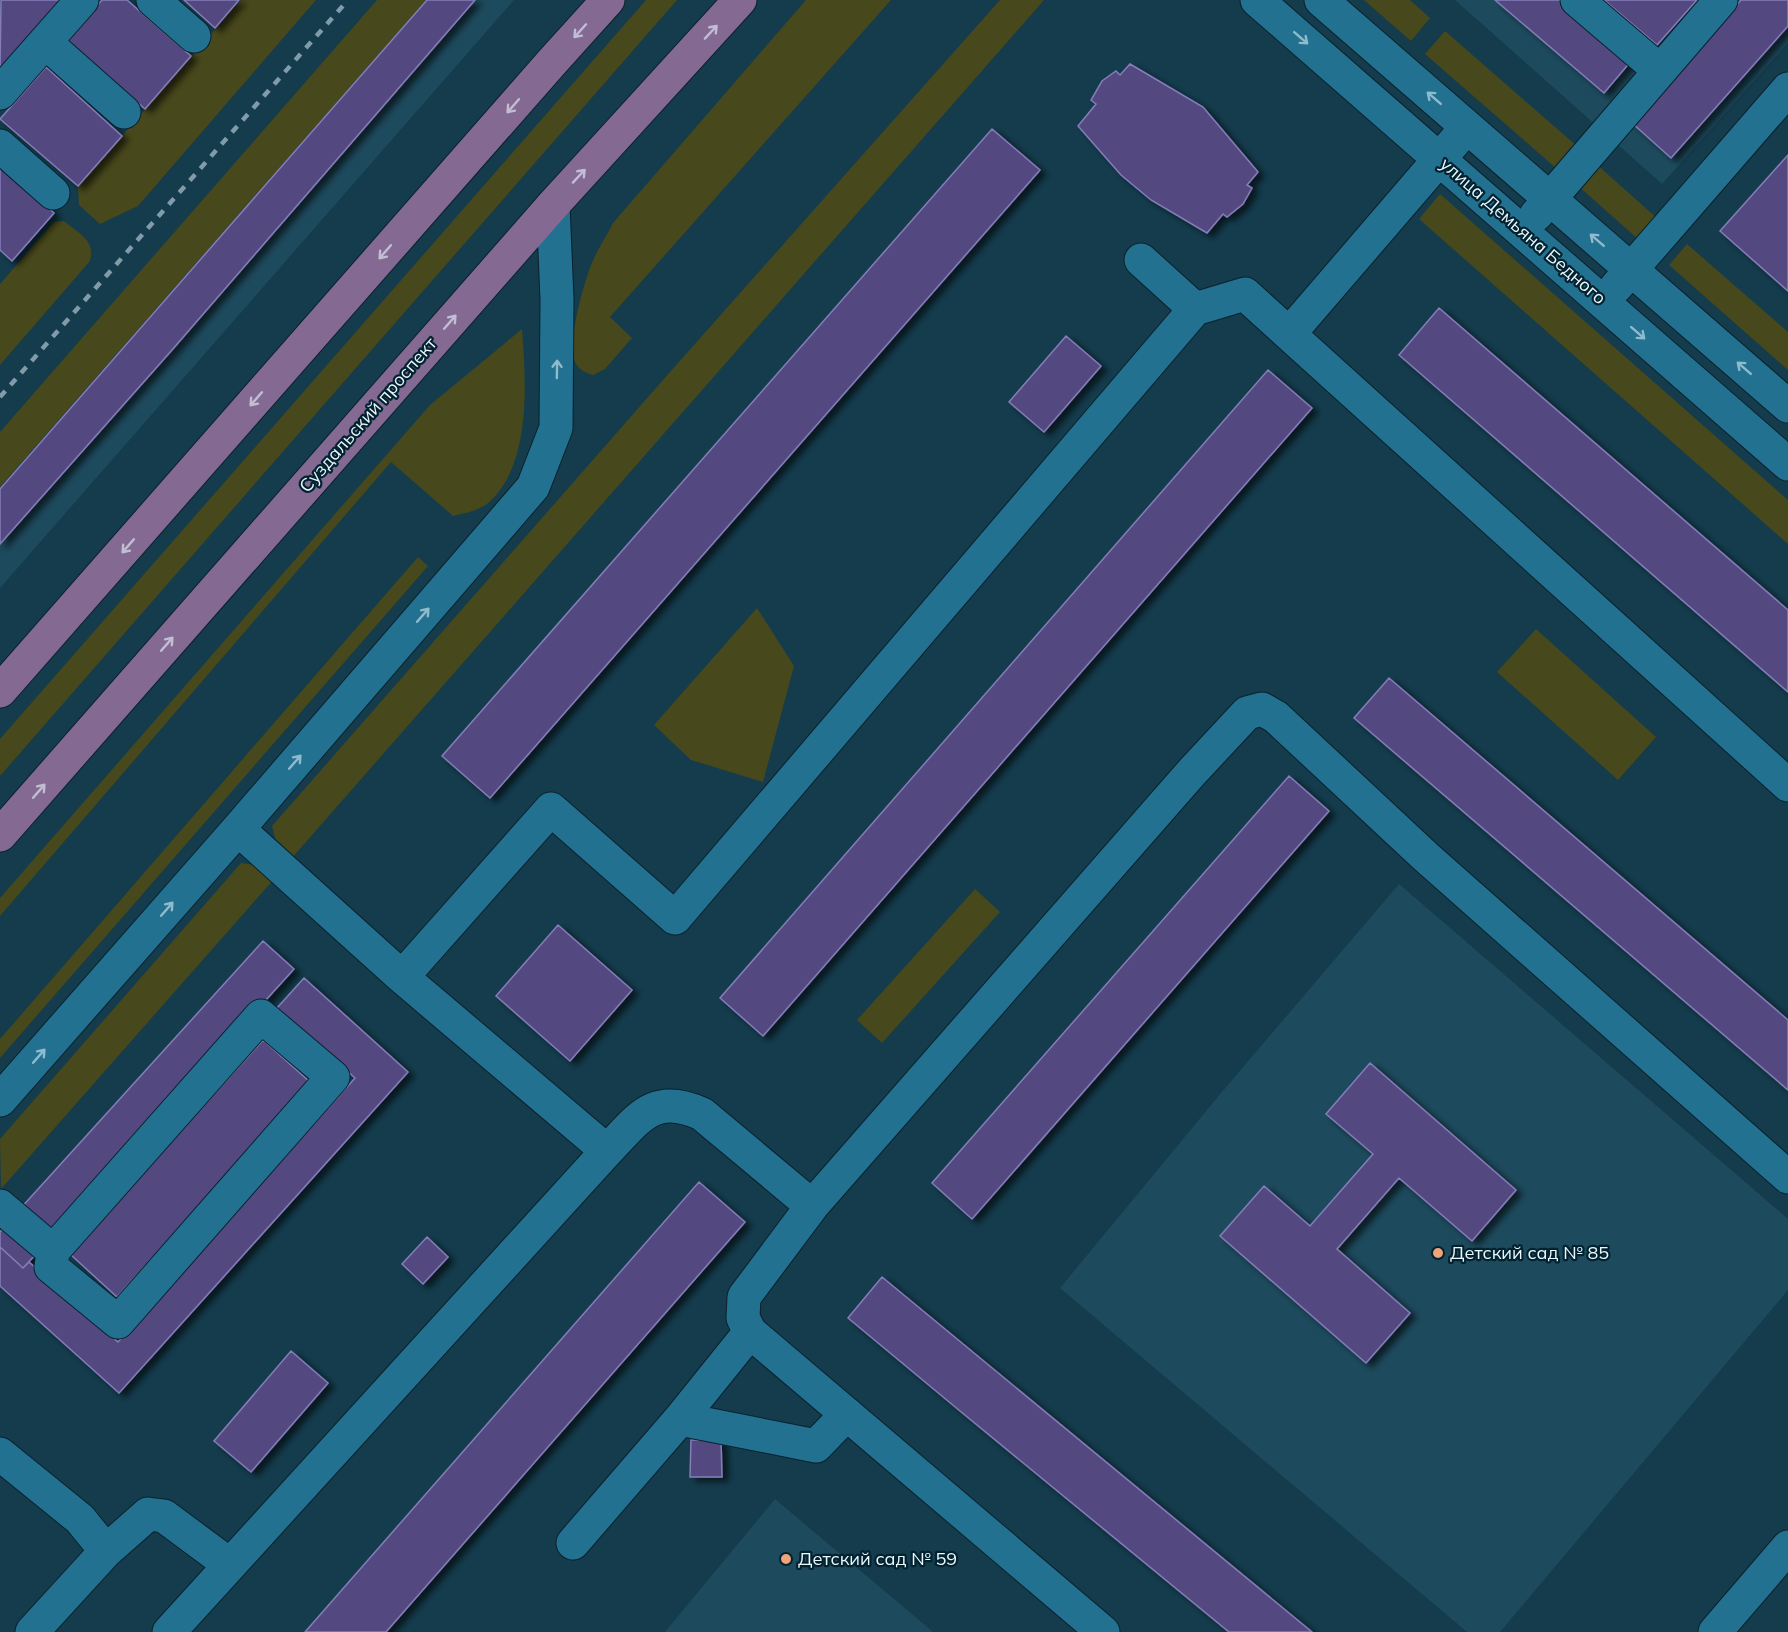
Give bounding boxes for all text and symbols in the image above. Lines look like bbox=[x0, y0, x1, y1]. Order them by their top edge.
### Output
one-way arrow bbox=[573, 23, 587, 38]
one-way arrow bbox=[704, 25, 718, 40]
one-way arrow bbox=[1293, 31, 1308, 45]
one-way arrow bbox=[1427, 91, 1442, 105]
one-way arrow bbox=[506, 98, 520, 113]
street label: улица Демьяна Бедного bbox=[1435, 152, 1611, 309]
one-way arrow bbox=[572, 169, 586, 184]
one-way arrow bbox=[1590, 233, 1605, 247]
one-way arrow bbox=[378, 244, 392, 260]
one-way arrow bbox=[443, 315, 457, 330]
one-way arrow bbox=[1630, 326, 1646, 339]
street label: Суздальский проспект bbox=[294, 332, 442, 497]
one-way arrow bbox=[551, 360, 562, 380]
one-way arrow bbox=[1737, 361, 1752, 375]
one-way arrow bbox=[249, 391, 263, 406]
one-way arrow bbox=[121, 538, 134, 554]
one-way arrow bbox=[416, 607, 430, 622]
one-way arrow bbox=[160, 637, 174, 652]
one-way arrow bbox=[289, 754, 302, 770]
one-way arrow bbox=[32, 784, 46, 799]
one-way arrow bbox=[160, 902, 174, 917]
one-way arrow bbox=[32, 1049, 46, 1064]
place label: Детский сад № 85 bbox=[1450, 1241, 1609, 1264]
marker: Детский сад № 85 bbox=[1431, 1246, 1445, 1260]
place label: Детский сад № 59 bbox=[798, 1547, 957, 1570]
marker: Детский сад № 59 bbox=[779, 1552, 793, 1566]

